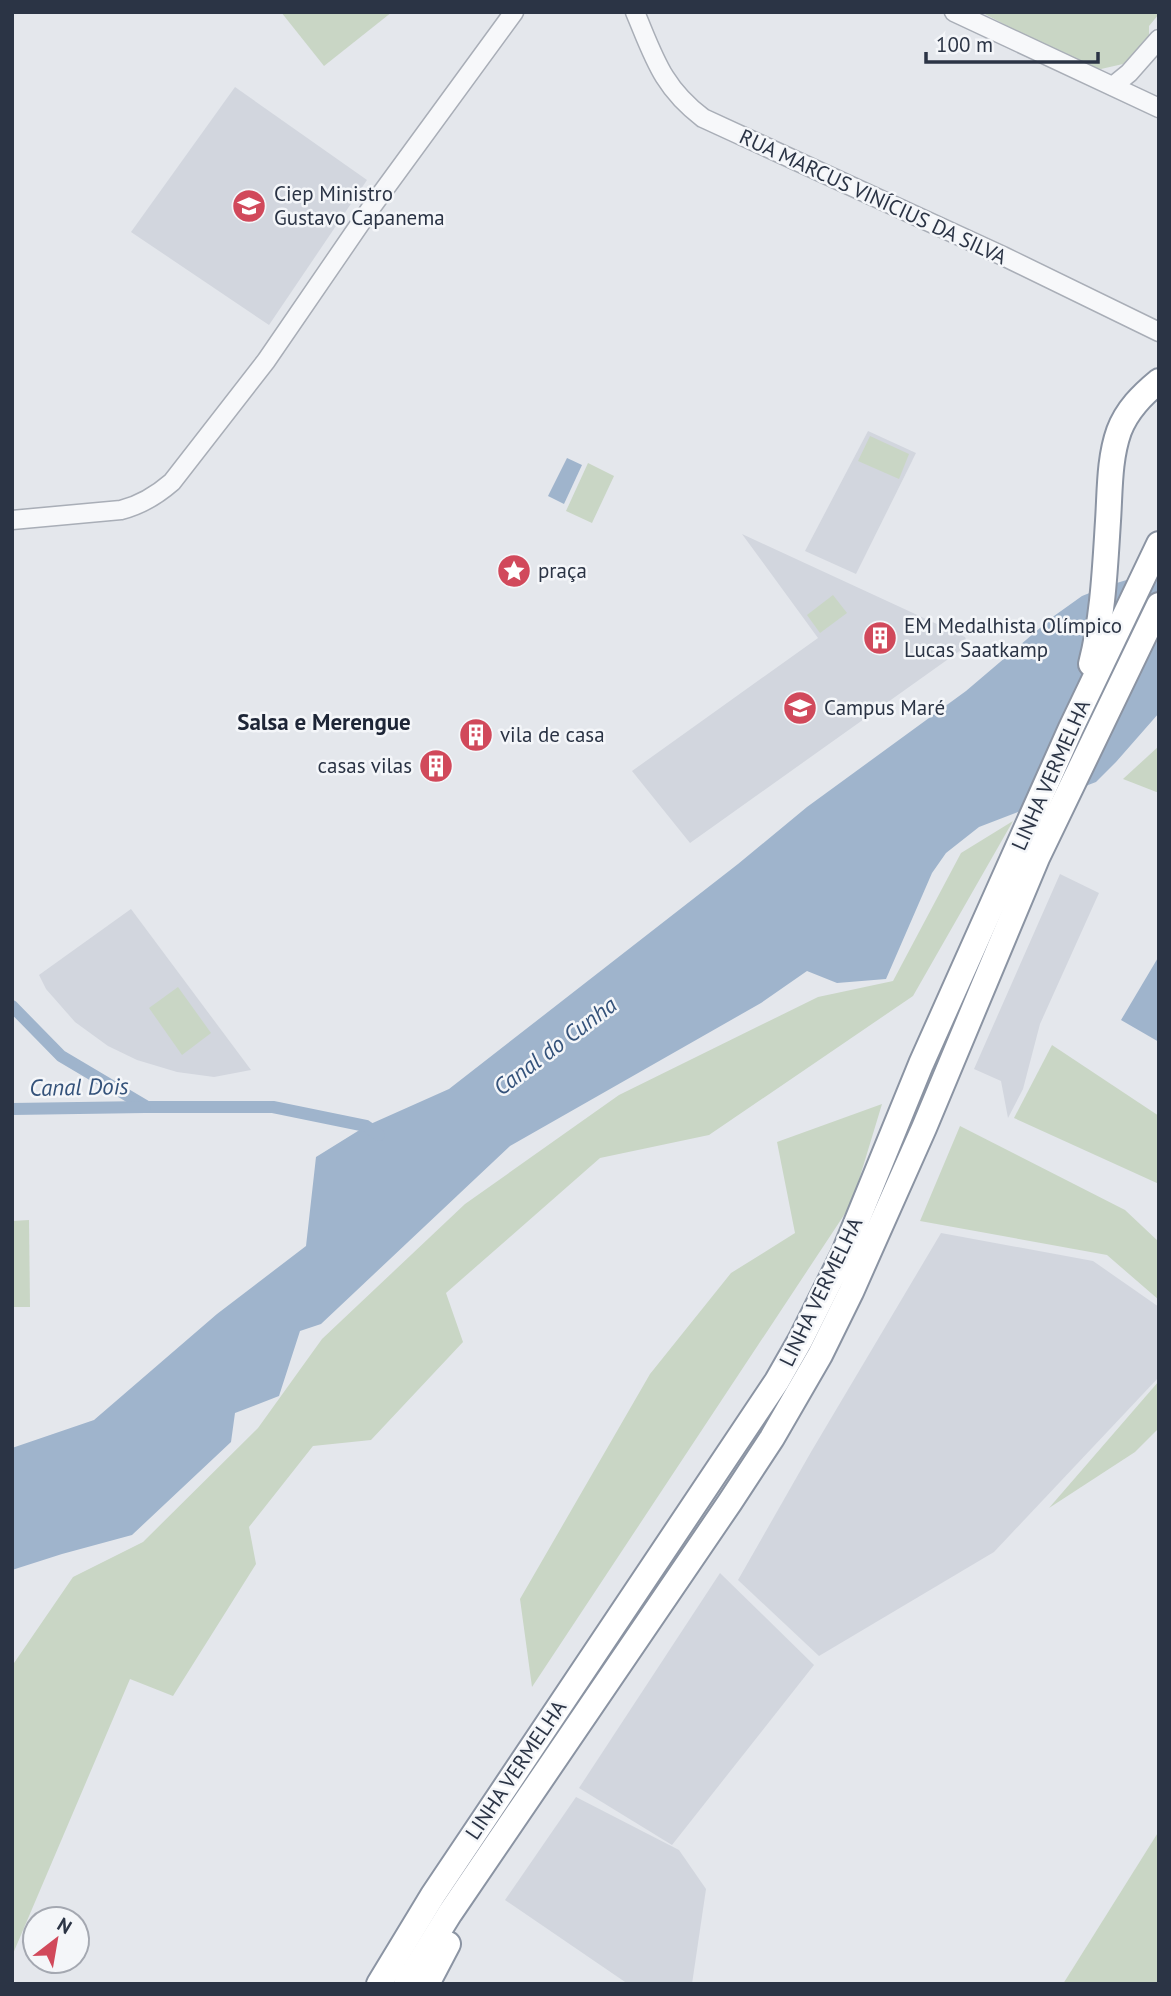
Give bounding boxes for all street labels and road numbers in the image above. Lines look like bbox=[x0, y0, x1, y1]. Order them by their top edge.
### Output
street label: RUA MARCUS VINÍCIUS DA SILVA bbox=[735, 123, 1012, 271]
street label: LINHA VERMELHA bbox=[1005, 694, 1096, 854]
street label: LINHA VERMELHA bbox=[773, 1212, 869, 1371]
street label: LINHA VERMELHA bbox=[459, 1694, 573, 1845]

